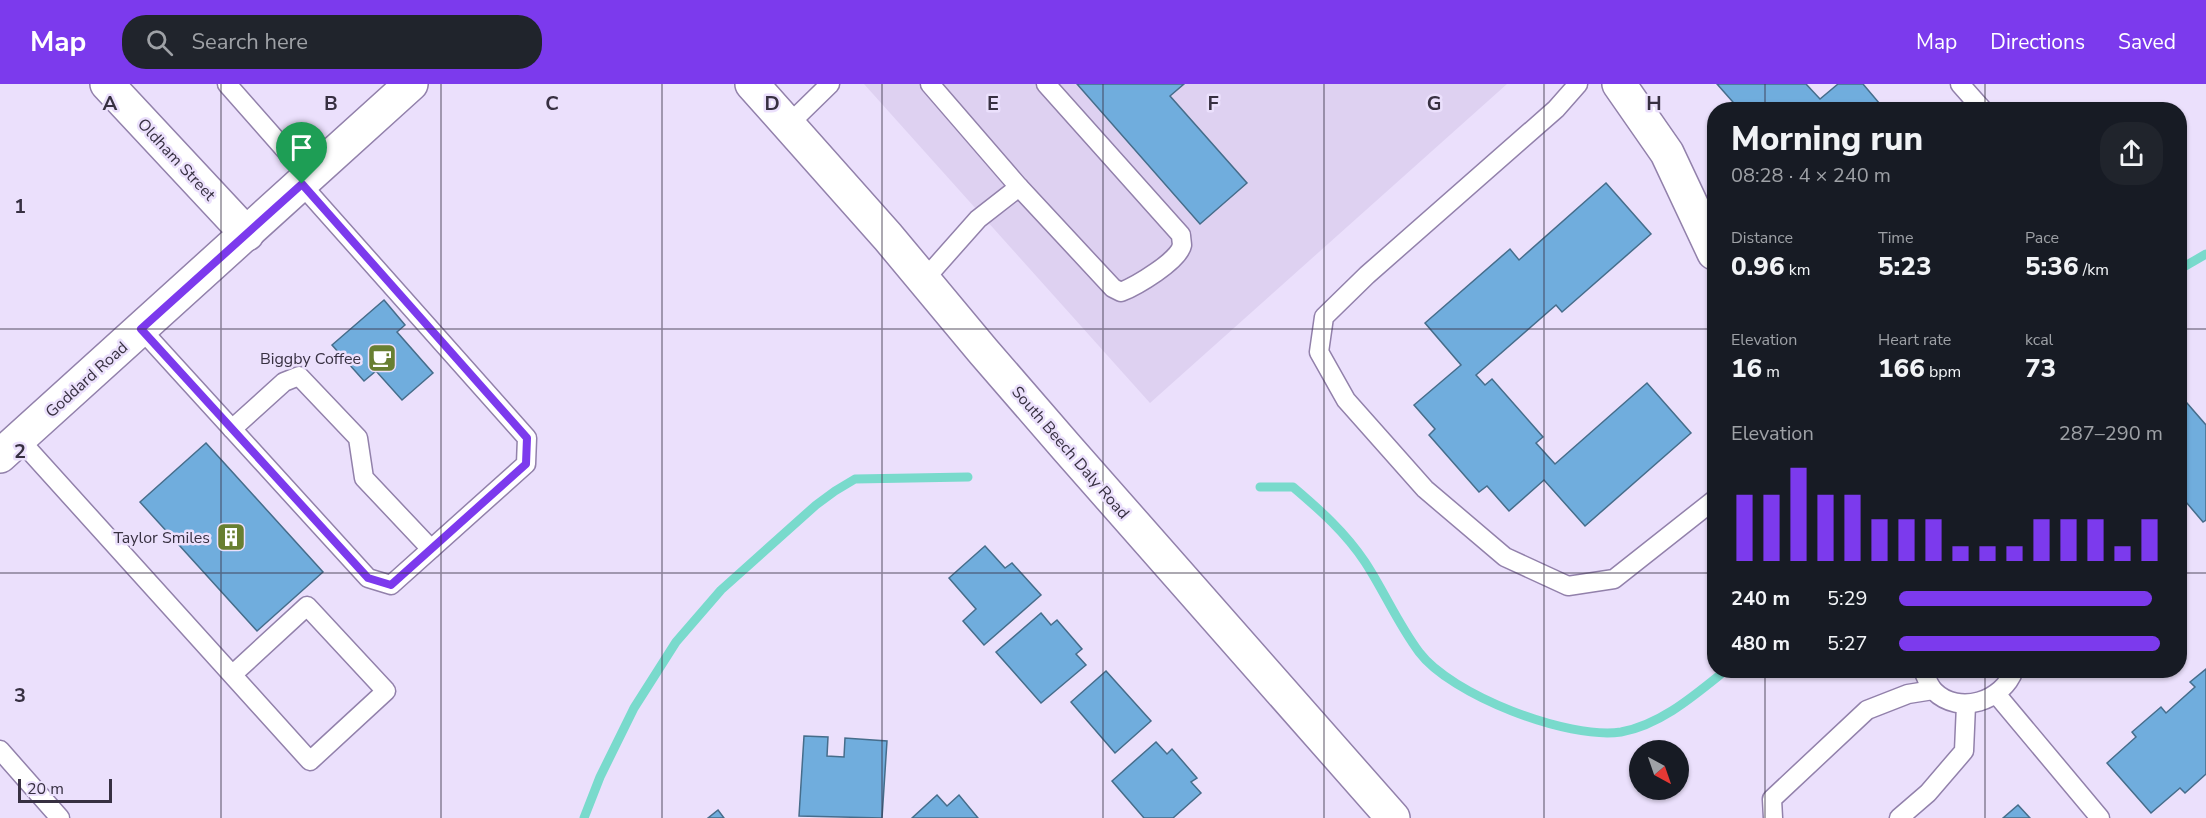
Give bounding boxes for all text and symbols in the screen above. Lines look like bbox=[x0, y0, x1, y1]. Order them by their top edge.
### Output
search box bbox=[122, 15, 542, 69]
text: Map bbox=[30, 23, 86, 61]
icon: search bbox=[143, 26, 176, 59]
text: Search here bbox=[191, 27, 308, 57]
text: Map bbox=[1916, 28, 1957, 56]
text: Directions bbox=[1990, 28, 2085, 56]
text: Saved bbox=[2118, 28, 2176, 56]
text: A bbox=[103, 90, 118, 117]
text: B bbox=[324, 90, 338, 117]
text: C bbox=[545, 90, 559, 117]
text: D bbox=[764, 90, 780, 117]
text: E bbox=[987, 90, 999, 117]
text: F bbox=[1207, 90, 1219, 117]
text: G bbox=[1427, 90, 1441, 117]
text: H bbox=[1646, 90, 1662, 117]
street label: Oldham Street bbox=[132, 114, 220, 206]
text: Morning run bbox=[1731, 117, 1923, 162]
pin bbox=[276, 122, 327, 184]
button: share bbox=[2100, 122, 2163, 185]
icon: arrive bbox=[285, 131, 318, 164]
text: 08:28 · 4 × 240 m bbox=[1731, 162, 1891, 189]
text: 1 bbox=[14, 193, 26, 220]
text: Distance bbox=[1731, 227, 1793, 249]
text: Time bbox=[1878, 227, 1914, 249]
text: Pace bbox=[2025, 227, 2059, 249]
text: 0.96 bbox=[1731, 249, 1785, 284]
text: 5:23 bbox=[1878, 249, 1932, 284]
text: 5:36 bbox=[2025, 249, 2079, 284]
text: km bbox=[1785, 259, 1810, 281]
text: /km bbox=[2079, 259, 2109, 281]
text: Elevation bbox=[1731, 329, 1797, 351]
text: Heart rate bbox=[1878, 329, 1951, 351]
text: kcal bbox=[2025, 329, 2053, 351]
street label: Goddard Road bbox=[41, 337, 133, 423]
cafe icon: Biggby Coffee bbox=[366, 342, 398, 374]
place label: Biggby Coffee bbox=[260, 348, 361, 370]
text: 16 bbox=[1731, 351, 1762, 386]
text: 166 bbox=[1878, 351, 1925, 386]
text: 73 bbox=[2025, 351, 2056, 386]
text: m bbox=[1762, 361, 1780, 383]
text: bpm bbox=[1925, 361, 1961, 383]
street label: South Beech Daly Road bbox=[1006, 382, 1134, 524]
text: Elevation bbox=[1731, 420, 1814, 447]
text: 287–290 m bbox=[2059, 420, 2163, 447]
text: 2 bbox=[14, 438, 26, 465]
building icon: Taylor Smiles bbox=[215, 521, 247, 553]
place label: Taylor Smiles bbox=[113, 527, 210, 549]
text: 240 m bbox=[1731, 585, 1790, 612]
text: 5:29 bbox=[1827, 585, 1868, 612]
text: 480 m bbox=[1731, 630, 1790, 657]
text: 5:27 bbox=[1827, 630, 1868, 657]
text: 3 bbox=[14, 682, 26, 709]
north arrow bbox=[1629, 740, 1689, 800]
map controls bbox=[1629, 740, 1689, 800]
scale bar bbox=[18, 776, 112, 804]
text: 20 m bbox=[27, 778, 64, 800]

